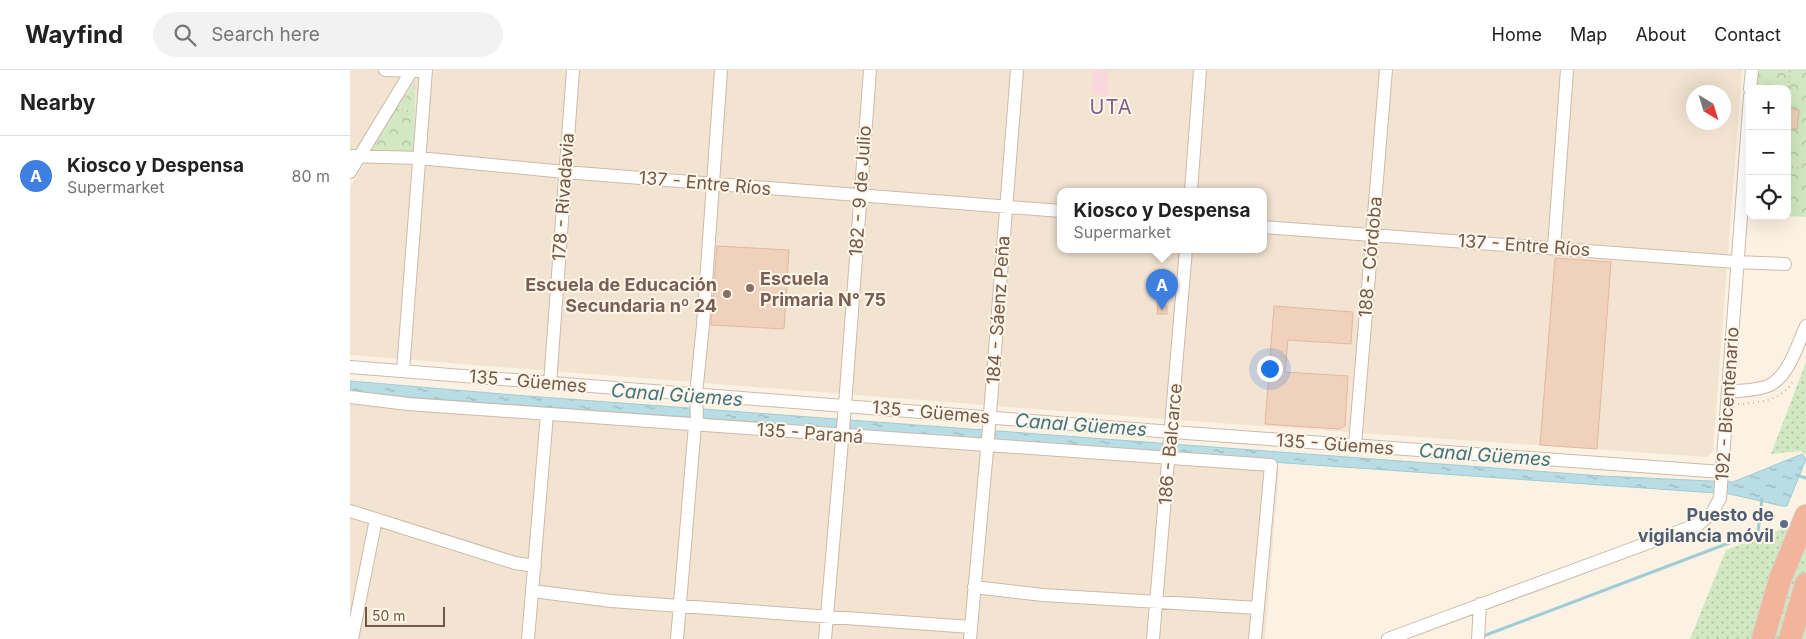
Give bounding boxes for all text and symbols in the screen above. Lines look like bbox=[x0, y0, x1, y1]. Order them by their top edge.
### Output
search box bbox=[153, 12, 503, 57]
text: Wayfind bbox=[25, 20, 123, 49]
icon: search bbox=[171, 21, 199, 49]
text: Search here bbox=[211, 23, 320, 46]
text: Home bbox=[1492, 24, 1542, 45]
text: Map bbox=[1570, 24, 1607, 45]
text: About bbox=[1635, 24, 1686, 45]
text: Contact bbox=[1714, 24, 1781, 45]
north arrow bbox=[1686, 85, 1731, 130]
map controls bbox=[1746, 85, 1791, 220]
button: + bbox=[1746, 85, 1791, 130]
text: Nearby bbox=[20, 90, 95, 115]
district label: UTA bbox=[1090, 95, 1132, 119]
street label: 182 - 9 de Julio bbox=[845, 125, 875, 257]
button: − bbox=[1746, 130, 1791, 175]
street label: 178 - Rivadavia bbox=[548, 132, 578, 262]
text: Kiosco y Despensa bbox=[67, 154, 244, 177]
text: A bbox=[30, 166, 42, 186]
text: 80 m bbox=[291, 166, 330, 186]
street label: 137 - Entre Ríos bbox=[638, 167, 772, 199]
button: locate bbox=[1746, 175, 1791, 220]
text: Supermarket bbox=[67, 177, 164, 197]
popup bbox=[1057, 188, 1267, 253]
street label: 188 - Córdoba bbox=[1354, 196, 1386, 318]
text: Kiosco y Despensa bbox=[1074, 199, 1251, 222]
text: Supermarket bbox=[1074, 222, 1171, 242]
street label: 137 - Entre Ríos bbox=[1457, 230, 1591, 260]
street label: 184 - Sáenz Peña bbox=[982, 235, 1014, 385]
place label: Escuela Primaria N° 75 bbox=[760, 268, 886, 310]
pin: A bbox=[1146, 269, 1178, 310]
place label: Escuela de Educación Secundaria nº 24 bbox=[525, 274, 717, 316]
marker: Escuela Primaria N° 75 bbox=[744, 282, 756, 294]
marker: Escuela de Educación Secundaria nº 24 bbox=[721, 288, 733, 300]
street label: 192 - Bicentenario bbox=[1711, 326, 1743, 482]
your location bbox=[1257, 356, 1283, 382]
street label: 135 - Güemes bbox=[468, 365, 588, 397]
water label: Canal Güemes bbox=[610, 379, 744, 411]
street label: 186 - Balcarce bbox=[1154, 382, 1186, 506]
street label: 135 - Güemes bbox=[871, 396, 991, 428]
water label: Canal Güemes bbox=[1014, 409, 1148, 441]
street label: 135 - Paraná bbox=[756, 419, 864, 447]
street label: 135 - Güemes bbox=[1275, 429, 1395, 459]
water label: Canal Güemes bbox=[1418, 439, 1552, 471]
place label: Puesto de vigilancia móvil bbox=[1638, 504, 1774, 546]
marker: Puesto de vigilancia móvil bbox=[1778, 518, 1790, 530]
scale bar bbox=[365, 604, 445, 627]
text: 50 m bbox=[372, 607, 406, 624]

